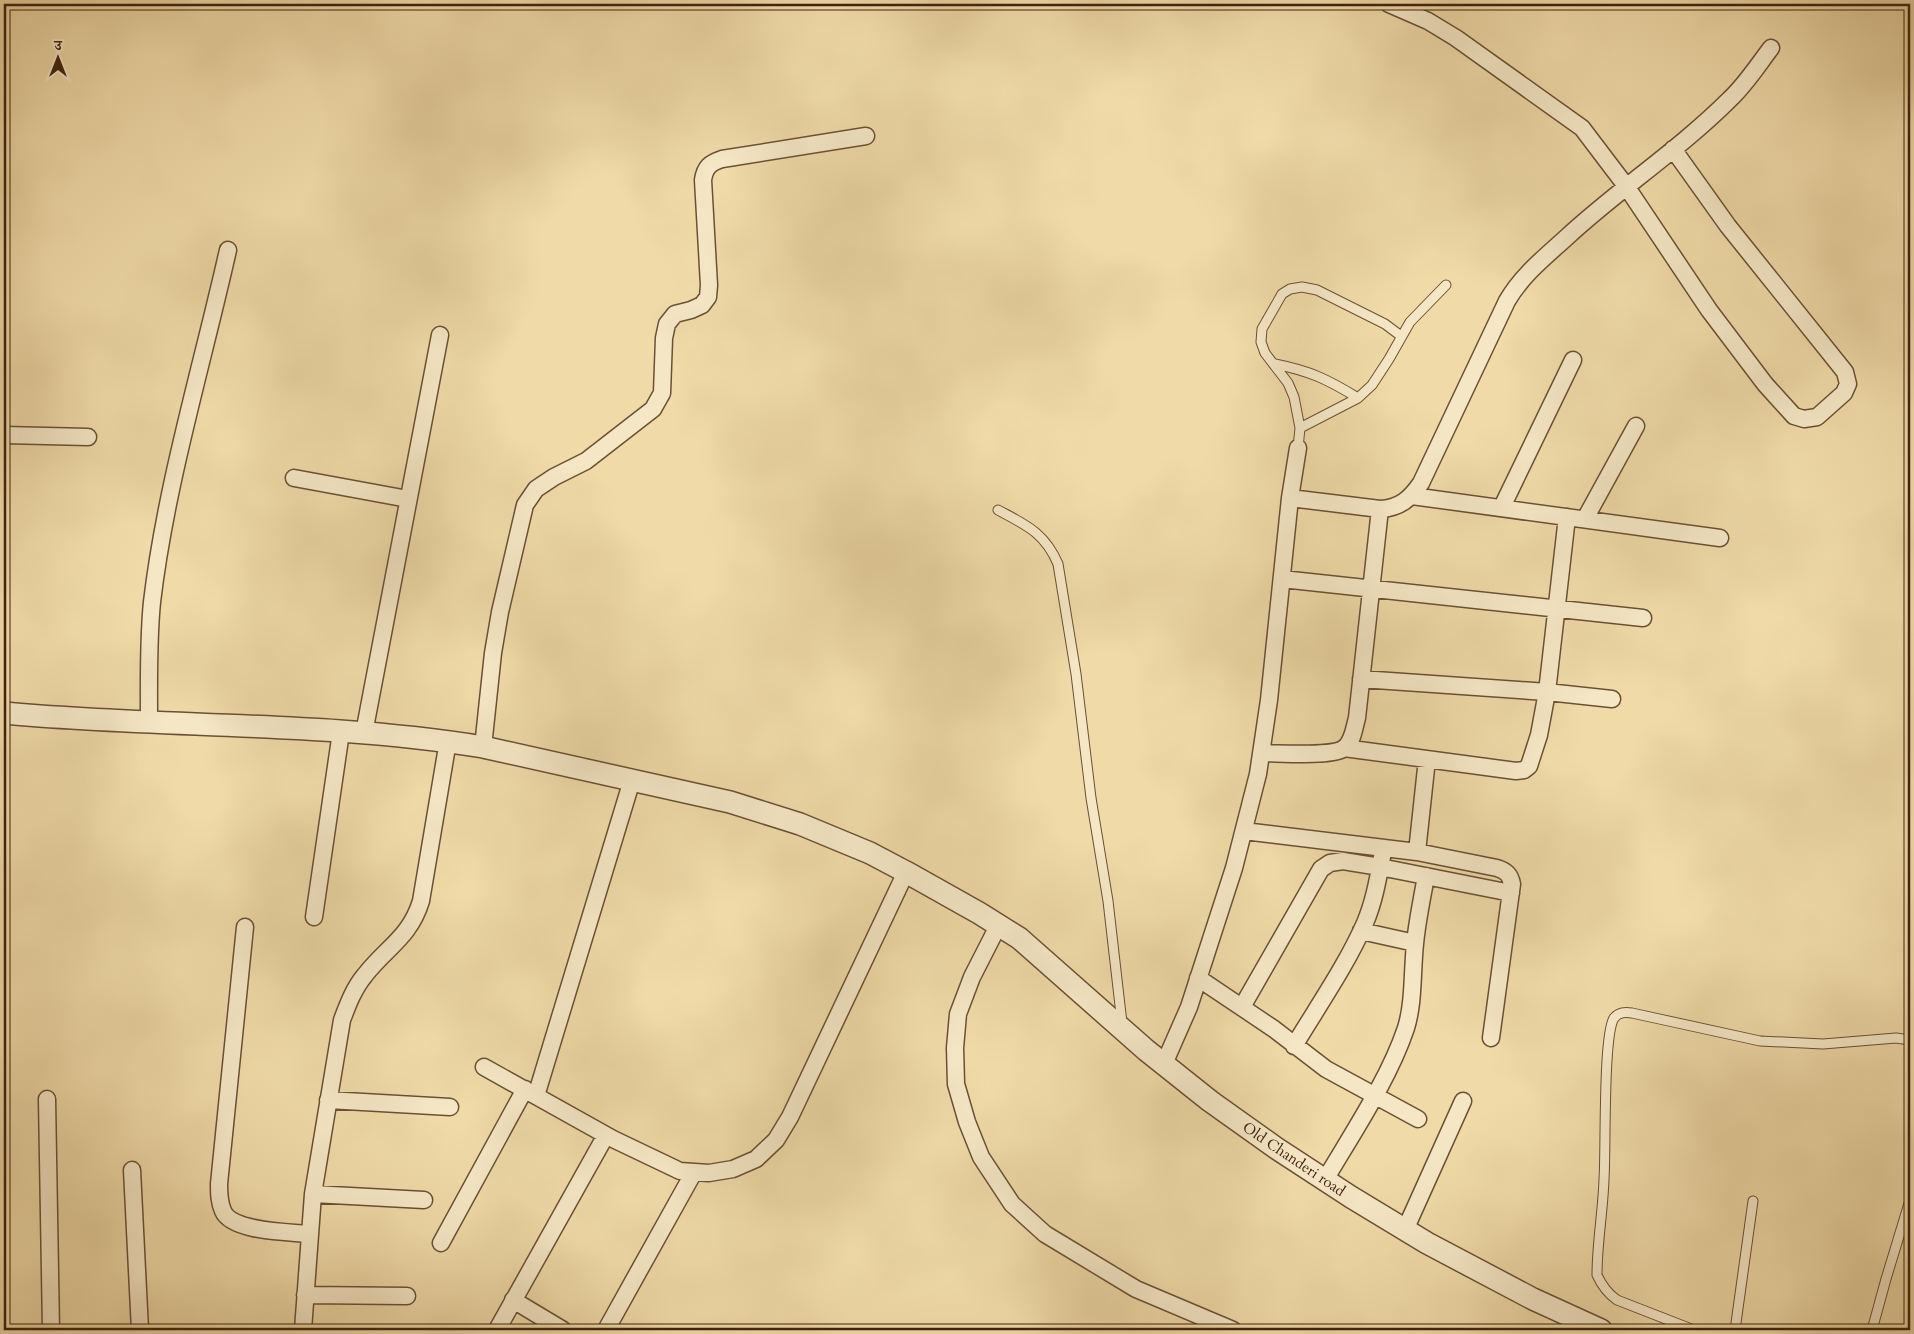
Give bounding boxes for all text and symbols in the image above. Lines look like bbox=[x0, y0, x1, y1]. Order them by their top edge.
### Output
north arrow bbox=[32, 32, 82, 82]
text: उ bbox=[53, 36, 62, 55]
street label: Old Chanderi road bbox=[1239, 1117, 1349, 1201]

